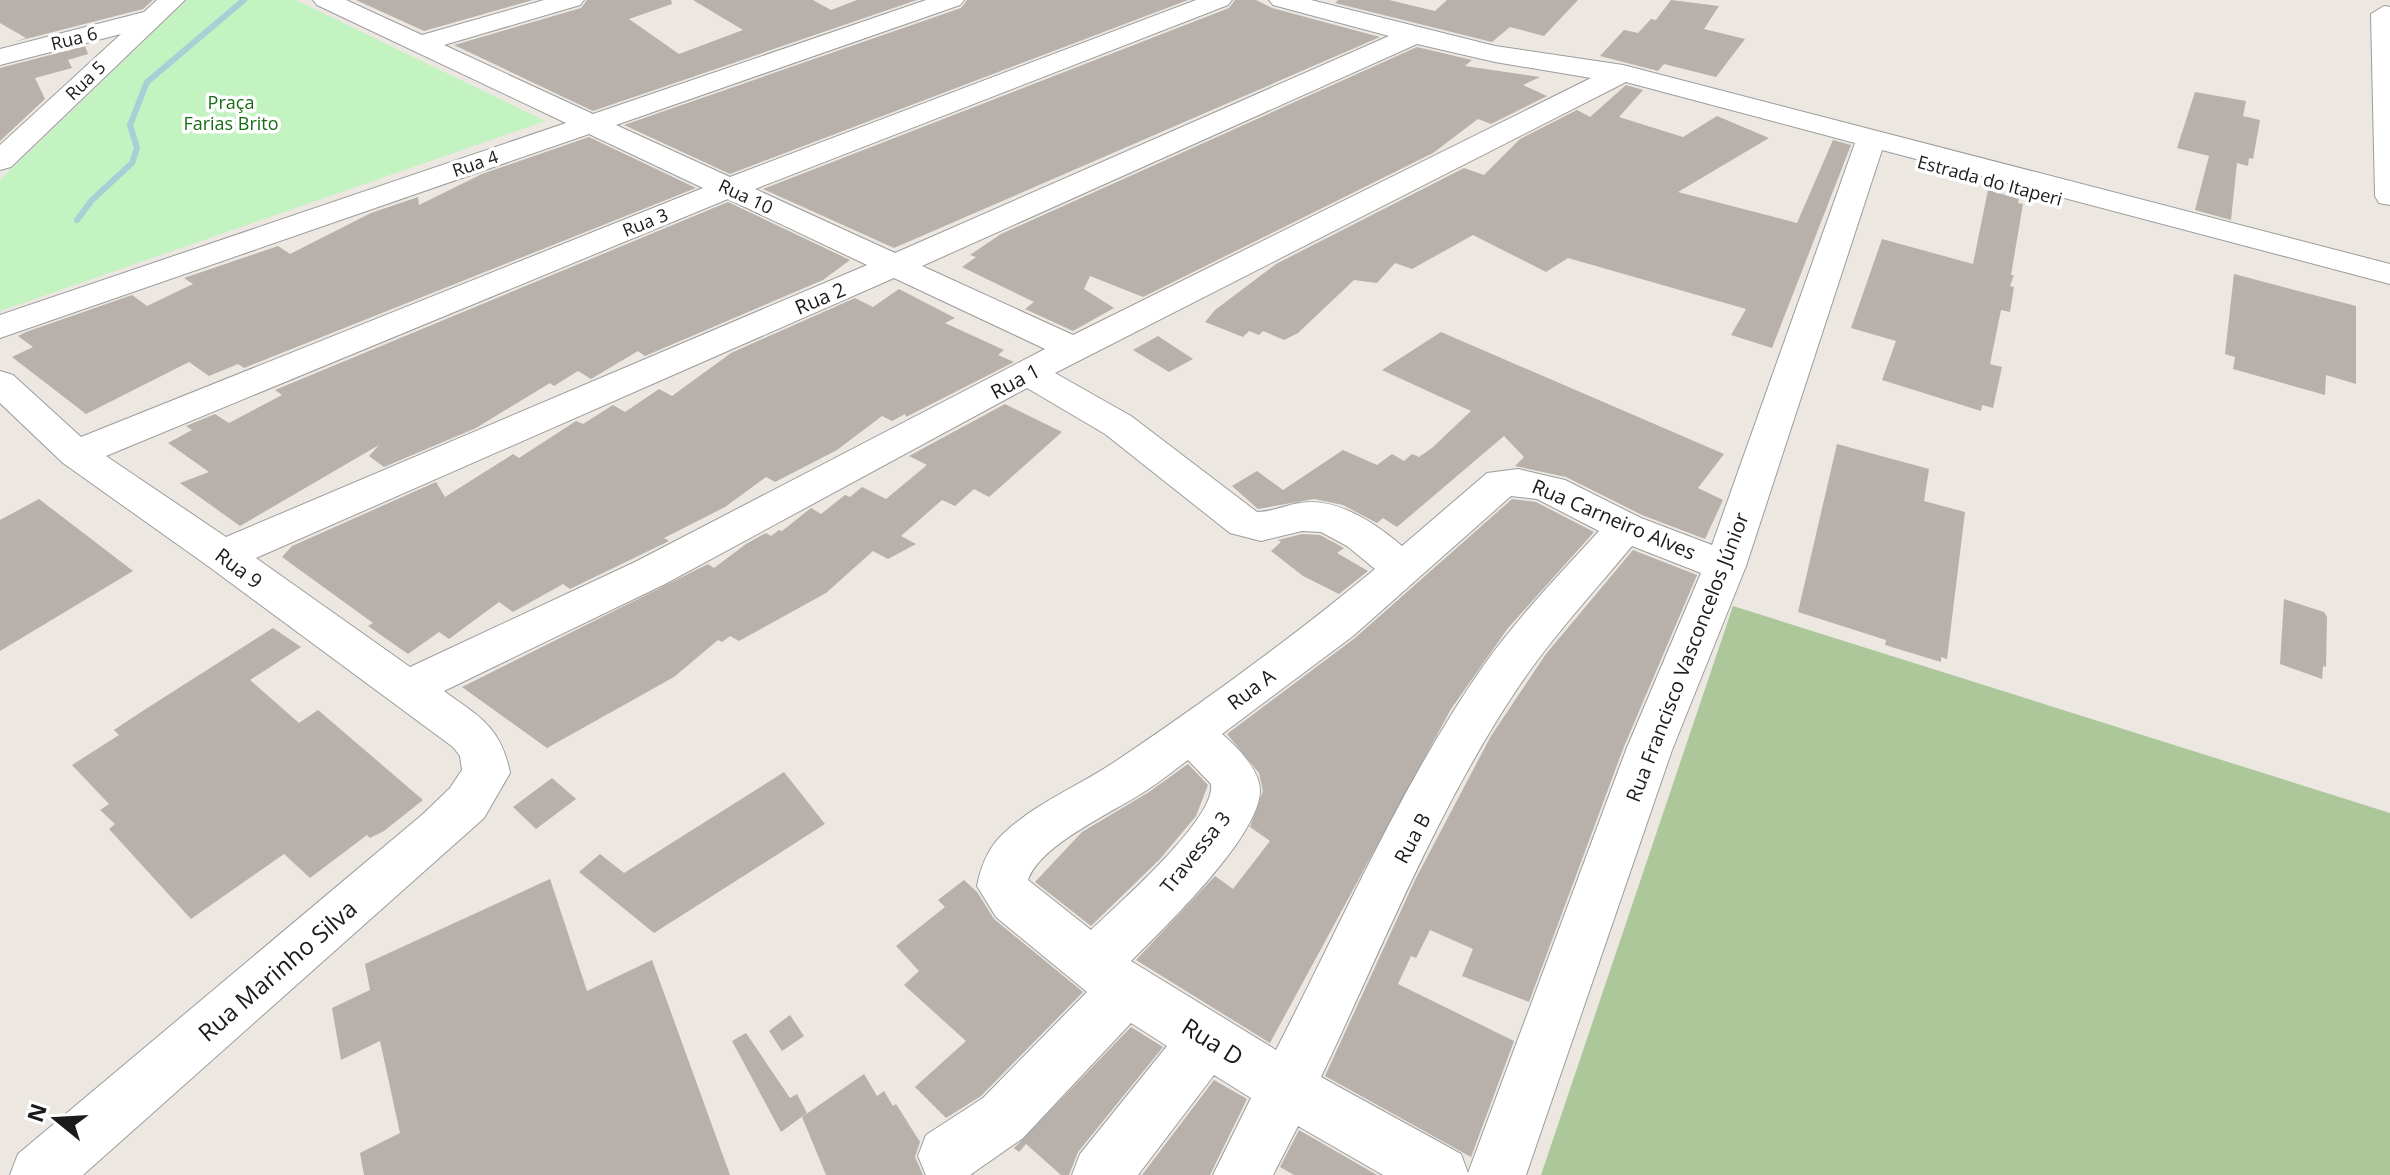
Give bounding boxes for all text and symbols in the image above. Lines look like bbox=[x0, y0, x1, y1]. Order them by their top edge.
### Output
street label: Rua 6 bbox=[48, 21, 100, 55]
street label: Rua 5 bbox=[60, 55, 110, 105]
park label: Praça Farias Brito bbox=[183, 90, 279, 135]
street label: Rua 4 bbox=[449, 144, 501, 182]
street label: Estrada do Itaperi bbox=[1915, 149, 2065, 211]
street label: Rua 10 bbox=[715, 173, 777, 219]
street label: Rua 3 bbox=[619, 202, 671, 242]
street label: Rua 2 bbox=[791, 275, 849, 321]
street label: Rua 1 bbox=[986, 357, 1044, 405]
street label: Rua Carneiro Alves bbox=[1528, 472, 1700, 566]
street label: Rua Francisco Vasconcelos Júnior bbox=[1619, 508, 1755, 806]
street label: Rua 9 bbox=[210, 541, 268, 595]
street label: Rua A bbox=[1221, 662, 1281, 716]
street label: Travessa 3 bbox=[1154, 805, 1236, 899]
street label: Rua B bbox=[1387, 808, 1437, 868]
street label: Rua Marinho Silva bbox=[190, 892, 364, 1048]
street label: Rua D bbox=[1176, 1009, 1250, 1073]
north arrow bbox=[16, 1079, 96, 1159]
text: N bbox=[19, 1099, 53, 1126]

